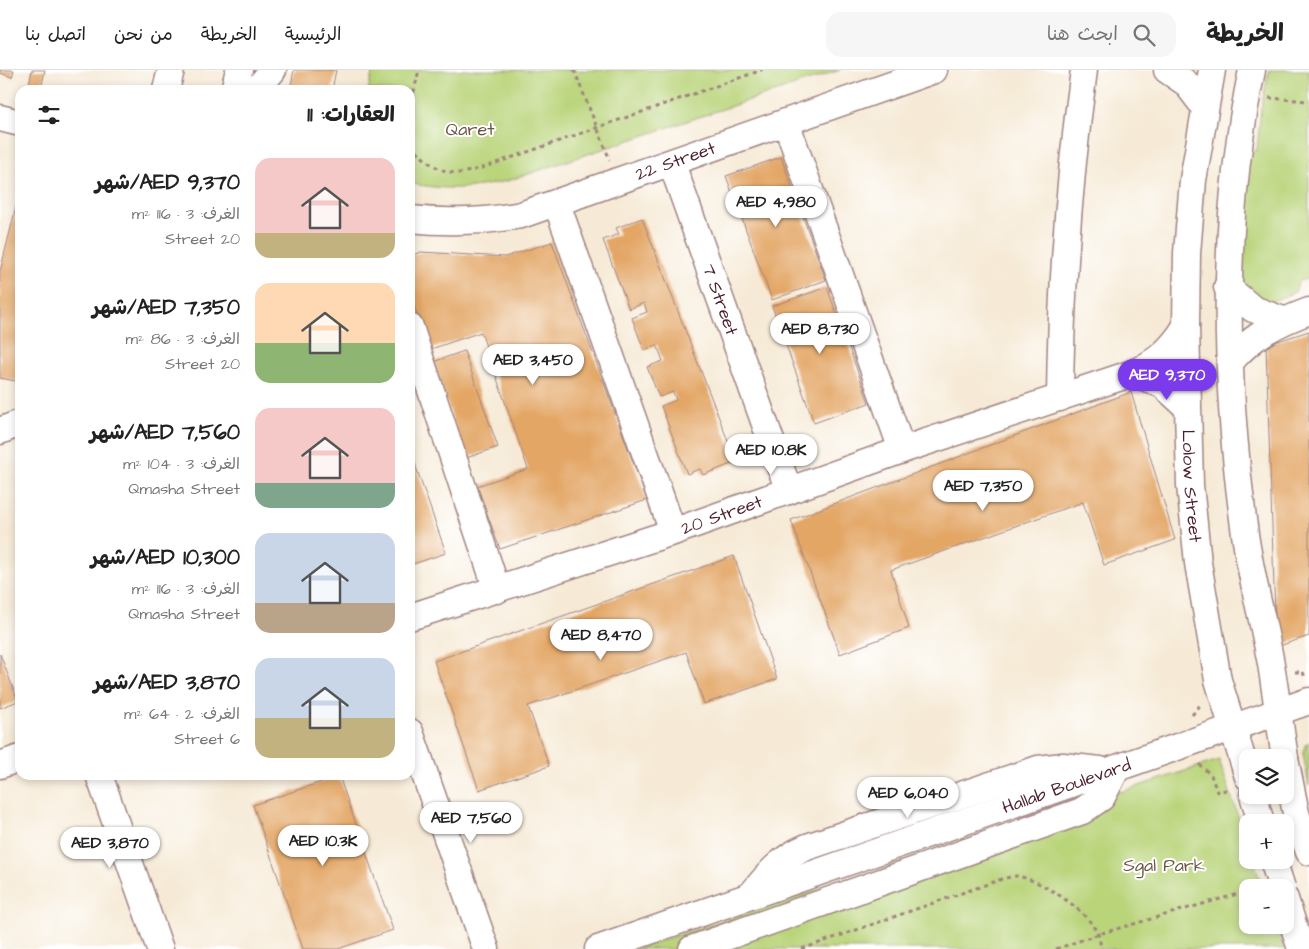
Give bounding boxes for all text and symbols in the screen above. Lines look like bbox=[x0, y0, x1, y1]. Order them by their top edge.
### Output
search box bbox=[826, 12, 1176, 57]
text: الخريطة bbox=[1206, 17, 1284, 51]
text: ابحث هنا bbox=[1047, 21, 1118, 48]
icon: search bbox=[1130, 21, 1158, 49]
text: اتصل بنا bbox=[25, 22, 86, 47]
text: من نحن bbox=[114, 22, 173, 47]
text: الخريطة bbox=[201, 22, 257, 47]
text: الرئيسية bbox=[285, 22, 341, 47]
text: العقارات: 11 bbox=[307, 100, 395, 129]
icon: filters bbox=[35, 101, 63, 129]
park label: Qaret bbox=[446, 117, 495, 142]
street label: 22 Street bbox=[632, 135, 719, 186]
text: AED 9,370/شهر bbox=[95, 168, 240, 197]
icon: home bbox=[295, 178, 355, 238]
pin: AED 4,980 bbox=[719, 186, 833, 228]
text: AED 4,980 bbox=[736, 191, 816, 213]
text: الغرف: 3 · 116 m² bbox=[132, 203, 240, 225]
text: 20 Street bbox=[165, 228, 240, 250]
street label: 7 Street bbox=[696, 261, 745, 339]
text: AED 7,350/شهر bbox=[92, 293, 240, 322]
icon: home bbox=[295, 303, 355, 363]
pin: AED 8,730 bbox=[763, 312, 877, 355]
text: AED 8,730 bbox=[781, 318, 859, 340]
text: الغرف: 3 · 86 m² bbox=[126, 328, 240, 350]
pin: AED 3,450 bbox=[476, 344, 590, 386]
text: AED 3,450 bbox=[493, 349, 573, 371]
text: 20 Street bbox=[165, 353, 240, 375]
pin: AED 9,370 bbox=[1110, 358, 1224, 401]
text: AED 9,370 bbox=[1129, 364, 1205, 386]
text: AED 7,560/شهر bbox=[90, 418, 240, 447]
icon: home bbox=[295, 428, 355, 488]
street label: Lolow Street bbox=[1176, 429, 1208, 544]
pin: AED 10.8K bbox=[714, 434, 828, 476]
text: AED 10.8K bbox=[736, 439, 806, 461]
text: الغرف: 3 · 104 m² bbox=[123, 453, 240, 475]
pin: AED 7,350 bbox=[926, 470, 1040, 512]
text: AED 7,350 bbox=[944, 475, 1022, 497]
text: Qmasha Street bbox=[128, 478, 240, 500]
street label: 20 Street bbox=[678, 488, 766, 541]
text: AED 10,300/شهر bbox=[91, 543, 240, 572]
icon: home bbox=[295, 553, 355, 613]
text: الغرف: 3 · 116 m² bbox=[132, 578, 240, 600]
text: Qmasha Street bbox=[128, 603, 240, 625]
pin: AED 8,470 bbox=[544, 618, 658, 661]
text: AED 8,470 bbox=[561, 624, 641, 646]
text: AED 3,870/شهر bbox=[93, 668, 240, 697]
icon: home bbox=[295, 678, 355, 738]
text: الغرف: 2 · 64 m² bbox=[124, 703, 240, 725]
text: 6 Street bbox=[174, 728, 240, 750]
map controls bbox=[1239, 749, 1294, 934]
button: layers bbox=[1239, 749, 1294, 804]
street label: Hallab Boulevard bbox=[999, 752, 1134, 820]
pin: AED 6,040 bbox=[851, 776, 965, 819]
text: AED 6,040 bbox=[868, 782, 948, 804]
pin: AED 7,560 bbox=[414, 802, 528, 844]
text: AED 7,560 bbox=[431, 807, 511, 829]
button: + bbox=[1239, 814, 1294, 869]
pin: AED 10.3K bbox=[266, 824, 380, 867]
pin: AED 3,870 bbox=[53, 826, 167, 869]
text: AED 10.3K bbox=[289, 830, 357, 852]
text: AED 3,870 bbox=[71, 832, 149, 854]
park label: Sgal Park bbox=[1123, 853, 1205, 879]
button: − bbox=[1239, 879, 1294, 934]

